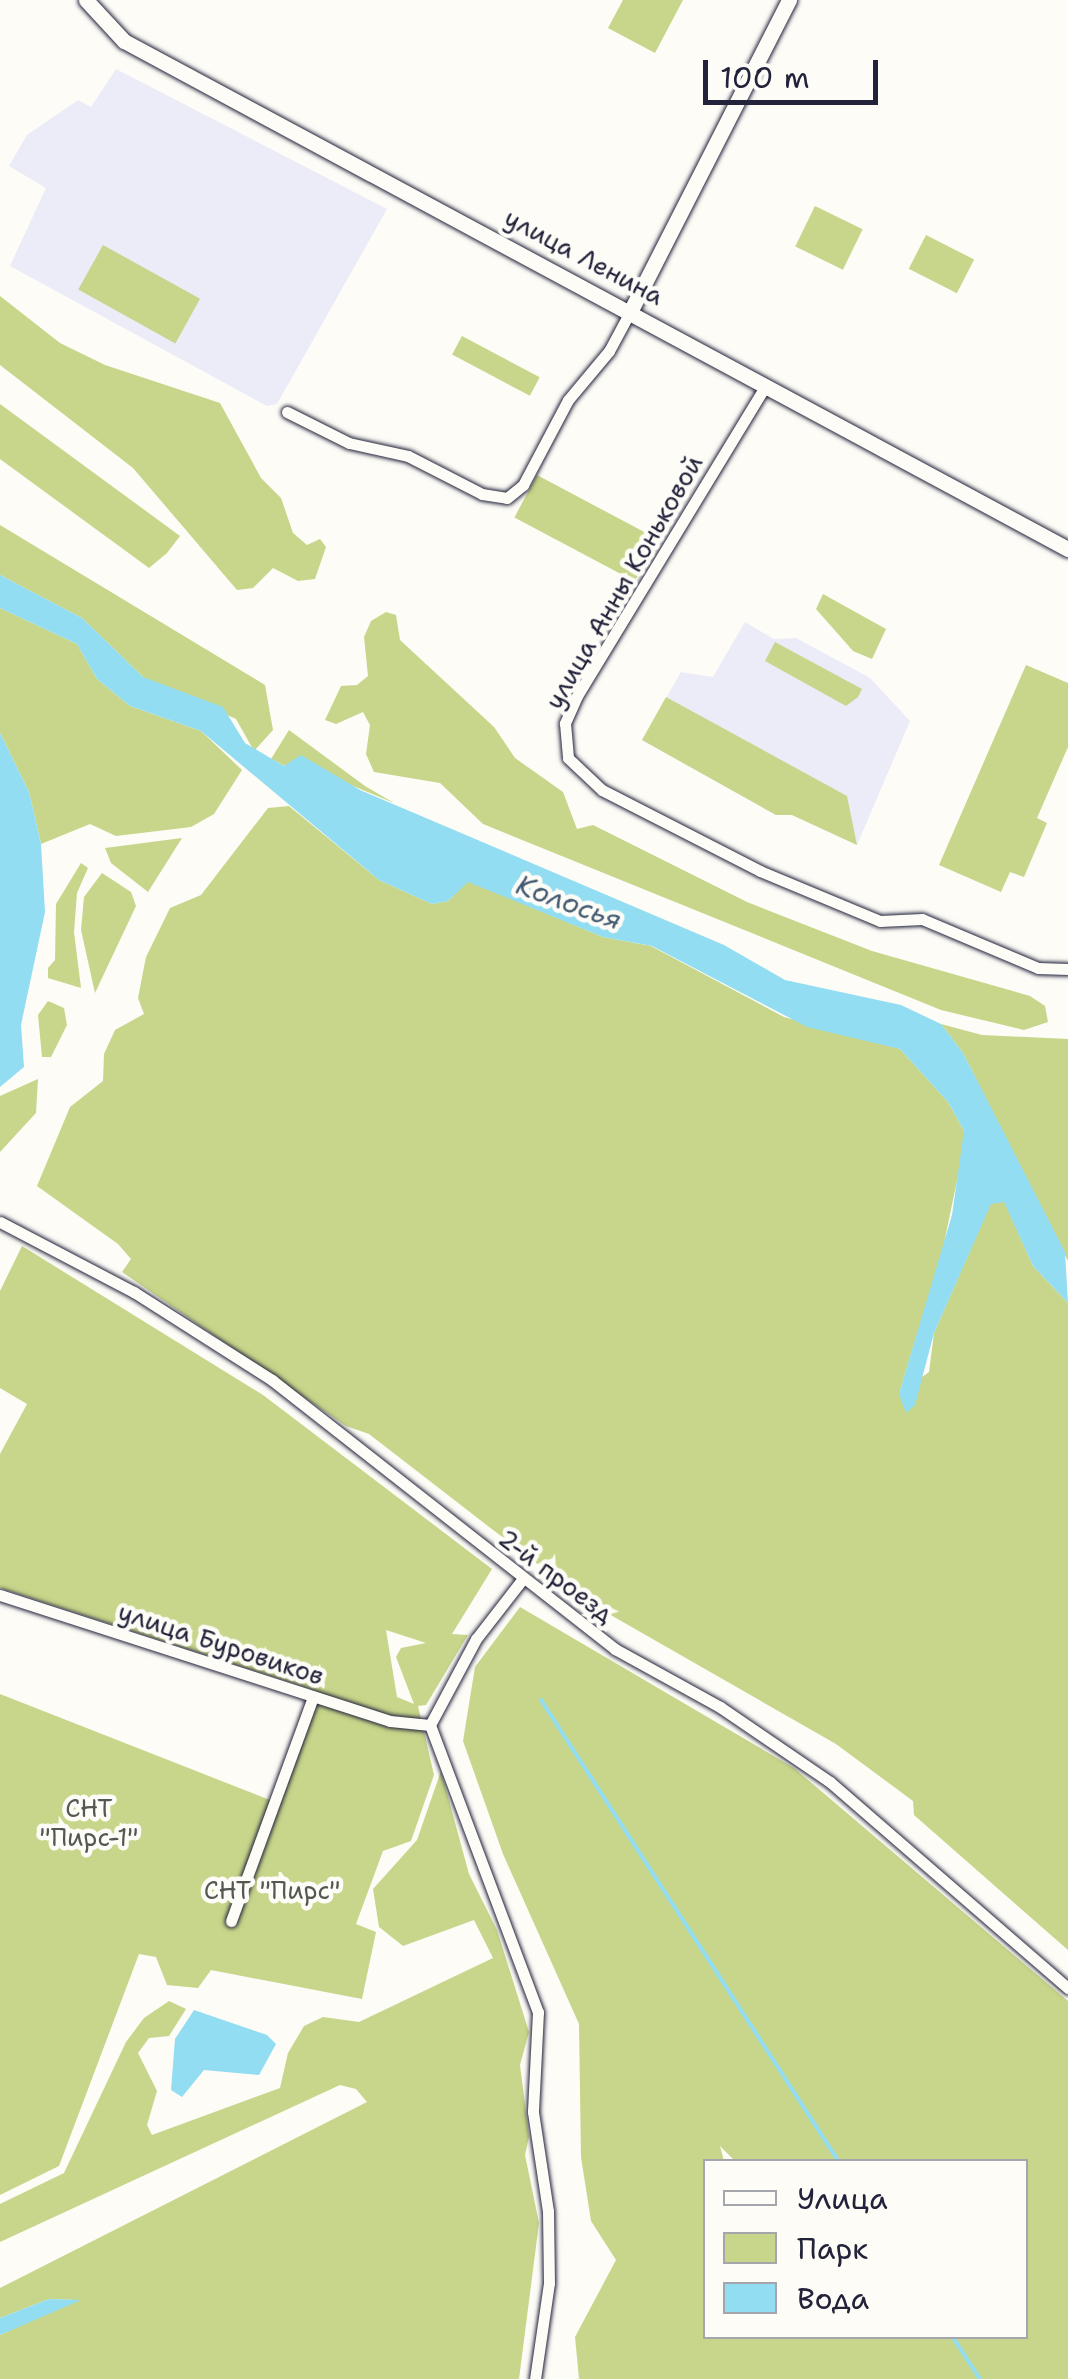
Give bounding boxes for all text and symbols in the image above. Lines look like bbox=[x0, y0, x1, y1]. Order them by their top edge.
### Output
scale bar bbox=[708, 40, 883, 102]
text: 100 m bbox=[720, 57, 810, 98]
street label: улица Ленина bbox=[499, 203, 669, 311]
street label: улица Анны Коньковой bbox=[539, 450, 709, 714]
water label: Колосья bbox=[512, 867, 626, 937]
street label: 2-й проезд bbox=[492, 1523, 620, 1629]
street label: улица Буровиков bbox=[114, 1597, 328, 1691]
park label: СНТ "Пирс-1" bbox=[40, 1794, 138, 1853]
park label: СНТ "Пирс" bbox=[204, 1875, 340, 1905]
legend bbox=[703, 2159, 1028, 2339]
text: Улица bbox=[797, 2178, 888, 2219]
text: Парк bbox=[797, 2228, 868, 2269]
text: Вода bbox=[797, 2278, 869, 2319]

